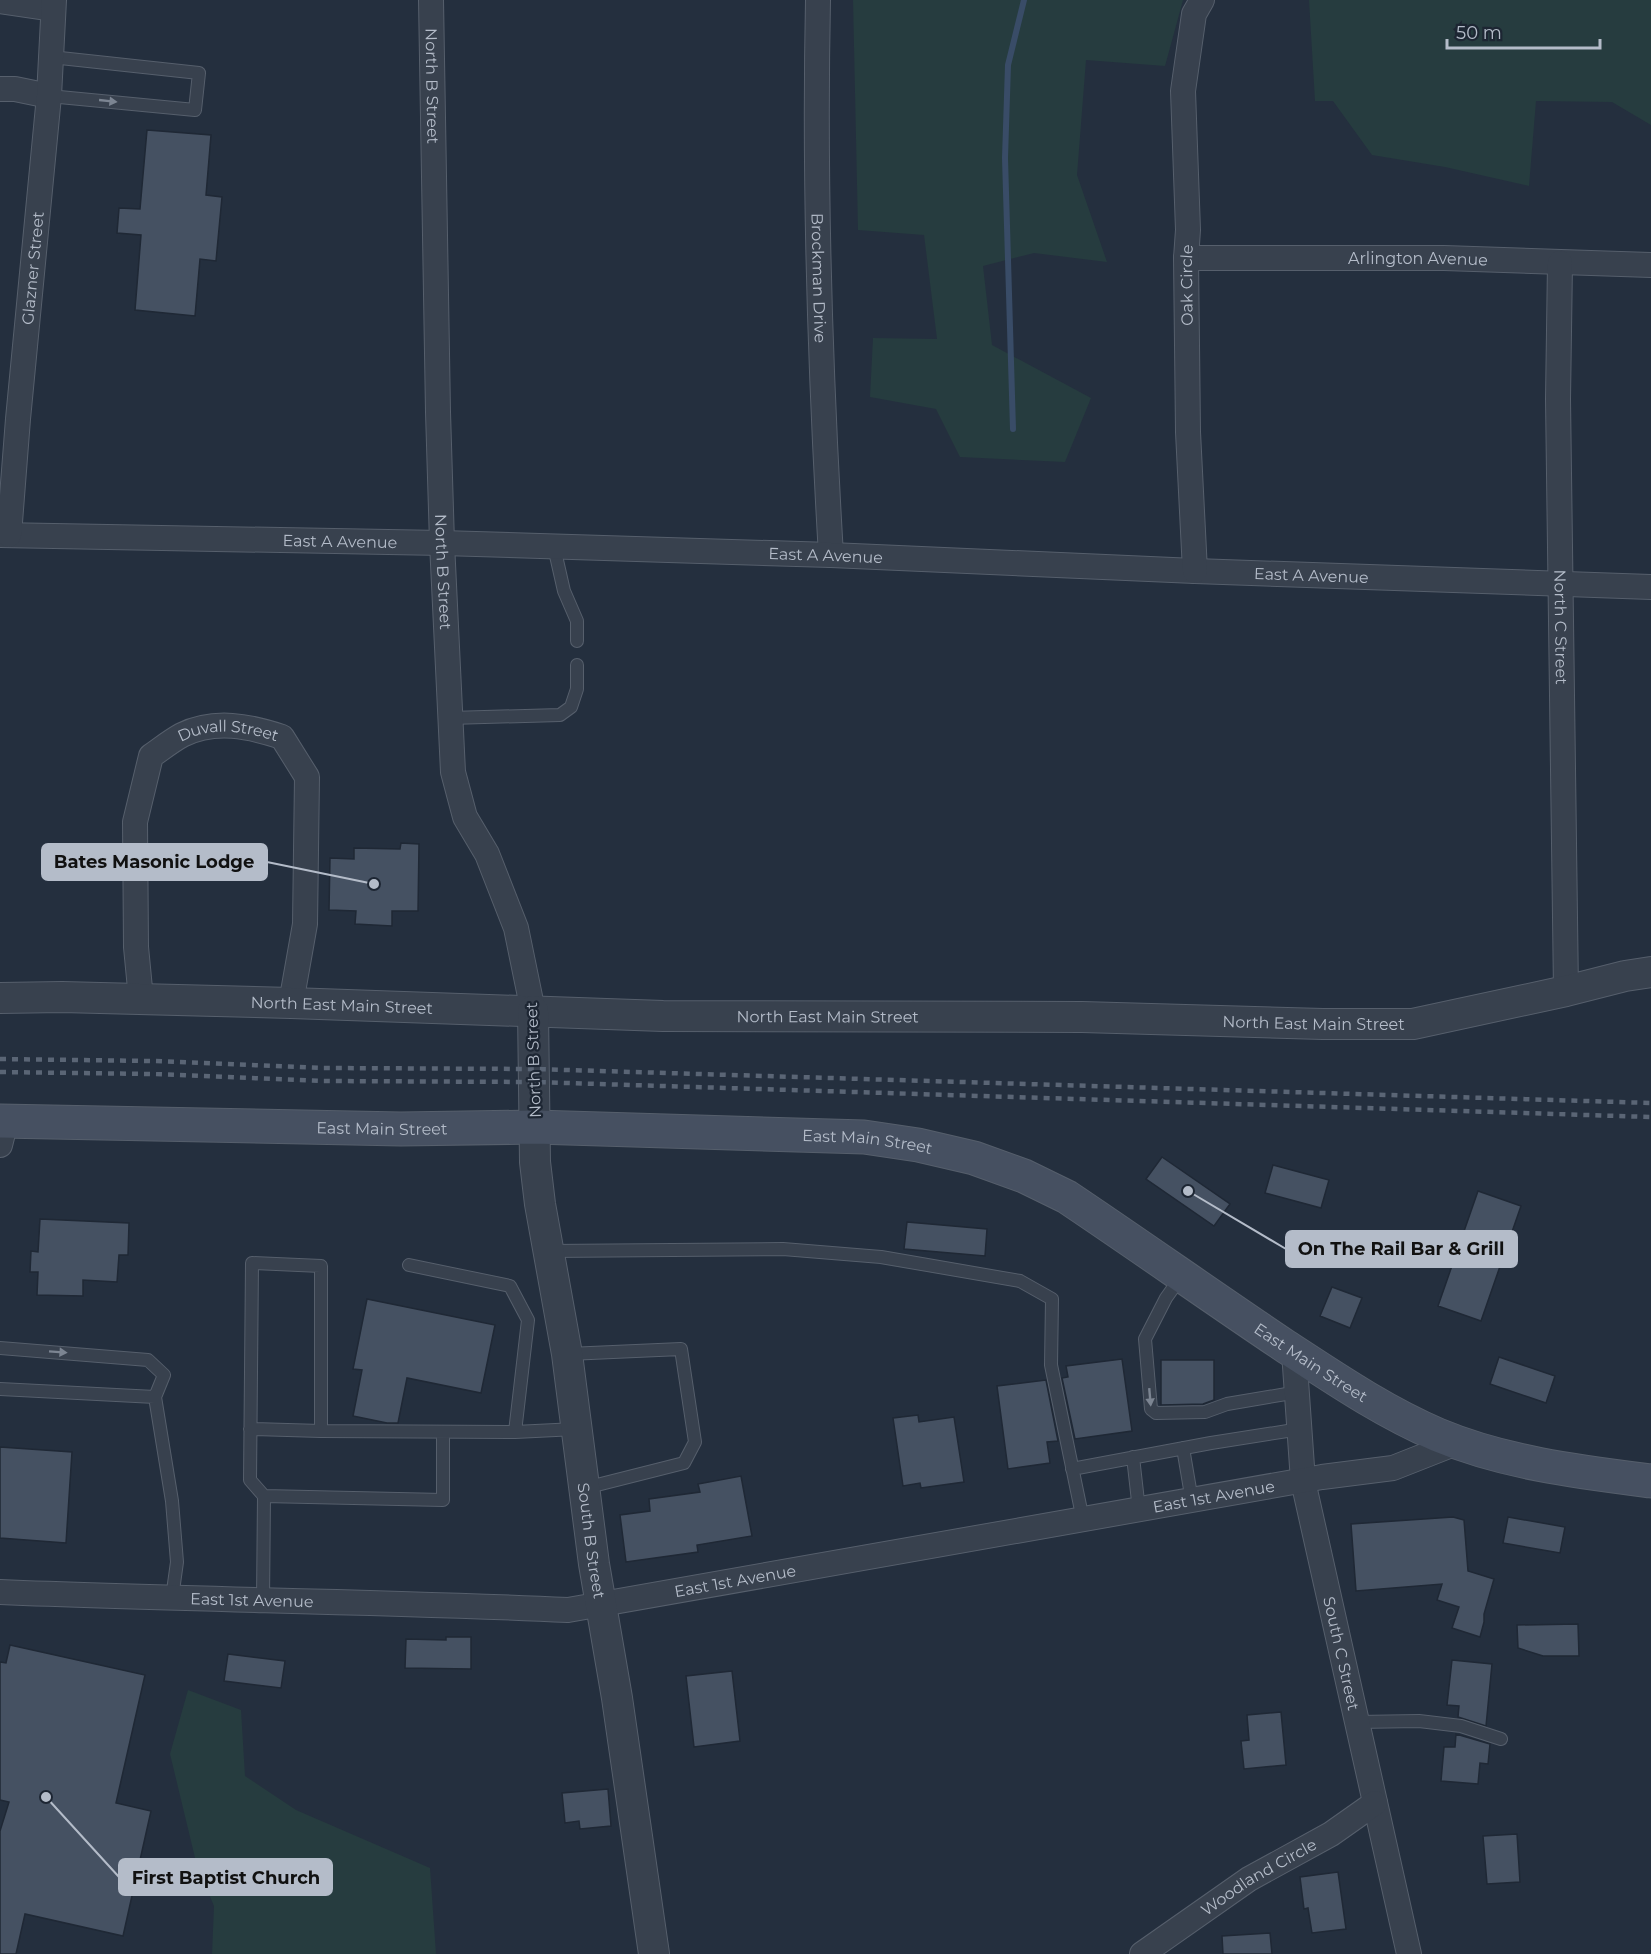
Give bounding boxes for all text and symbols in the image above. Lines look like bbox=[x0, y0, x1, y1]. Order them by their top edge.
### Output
scale bar bbox=[1447, 12, 1600, 50]
text: 50 m bbox=[1456, 22, 1502, 44]
street label: North B Street bbox=[421, 28, 442, 145]
one-way arrow bbox=[98, 96, 117, 106]
street label: Glazner Street bbox=[18, 210, 48, 326]
street label: Brockman Drive bbox=[808, 213, 830, 343]
street label: Oak Circle bbox=[1177, 244, 1197, 326]
street label: Arlington Avenue bbox=[1348, 249, 1488, 269]
street label: North B Street bbox=[431, 514, 455, 631]
street label: East A Avenue bbox=[282, 531, 397, 552]
street label: East A Avenue bbox=[768, 544, 883, 567]
street label: East A Avenue bbox=[1254, 564, 1369, 587]
street label: North C Street bbox=[1550, 569, 1571, 685]
street label: Duvall Street bbox=[175, 717, 282, 746]
callout: Bates Masonic Lodge bbox=[42, 844, 267, 880]
text: Bates Masonic Lodge bbox=[54, 851, 254, 873]
street label: North East Main Street bbox=[251, 993, 434, 1018]
street label: North B Street bbox=[522, 1001, 545, 1118]
street label: North East Main Street bbox=[737, 1007, 919, 1027]
street label: North East Main Street bbox=[1222, 1012, 1405, 1034]
street label: East Main Street bbox=[316, 1118, 448, 1139]
street label: East Main Street bbox=[802, 1126, 935, 1158]
callout: On The Rail Bar & Grill bbox=[1286, 1231, 1517, 1267]
text: On The Rail Bar & Grill bbox=[1298, 1238, 1504, 1260]
street label: East Main Street bbox=[1250, 1319, 1371, 1407]
one-way arrow bbox=[49, 1347, 68, 1357]
one-way arrow bbox=[1145, 1387, 1155, 1406]
street label: East 1st Avenue bbox=[1151, 1477, 1276, 1517]
street label: South B Street bbox=[574, 1482, 609, 1601]
street label: East 1st Avenue bbox=[673, 1561, 798, 1601]
street label: East 1st Avenue bbox=[190, 1589, 314, 1611]
street label: South C Street bbox=[1319, 1595, 1363, 1713]
street label: Woodland Circle bbox=[1197, 1835, 1320, 1920]
callout: First Baptist Church bbox=[119, 1859, 332, 1895]
text: First Baptist Church bbox=[132, 1867, 320, 1889]

